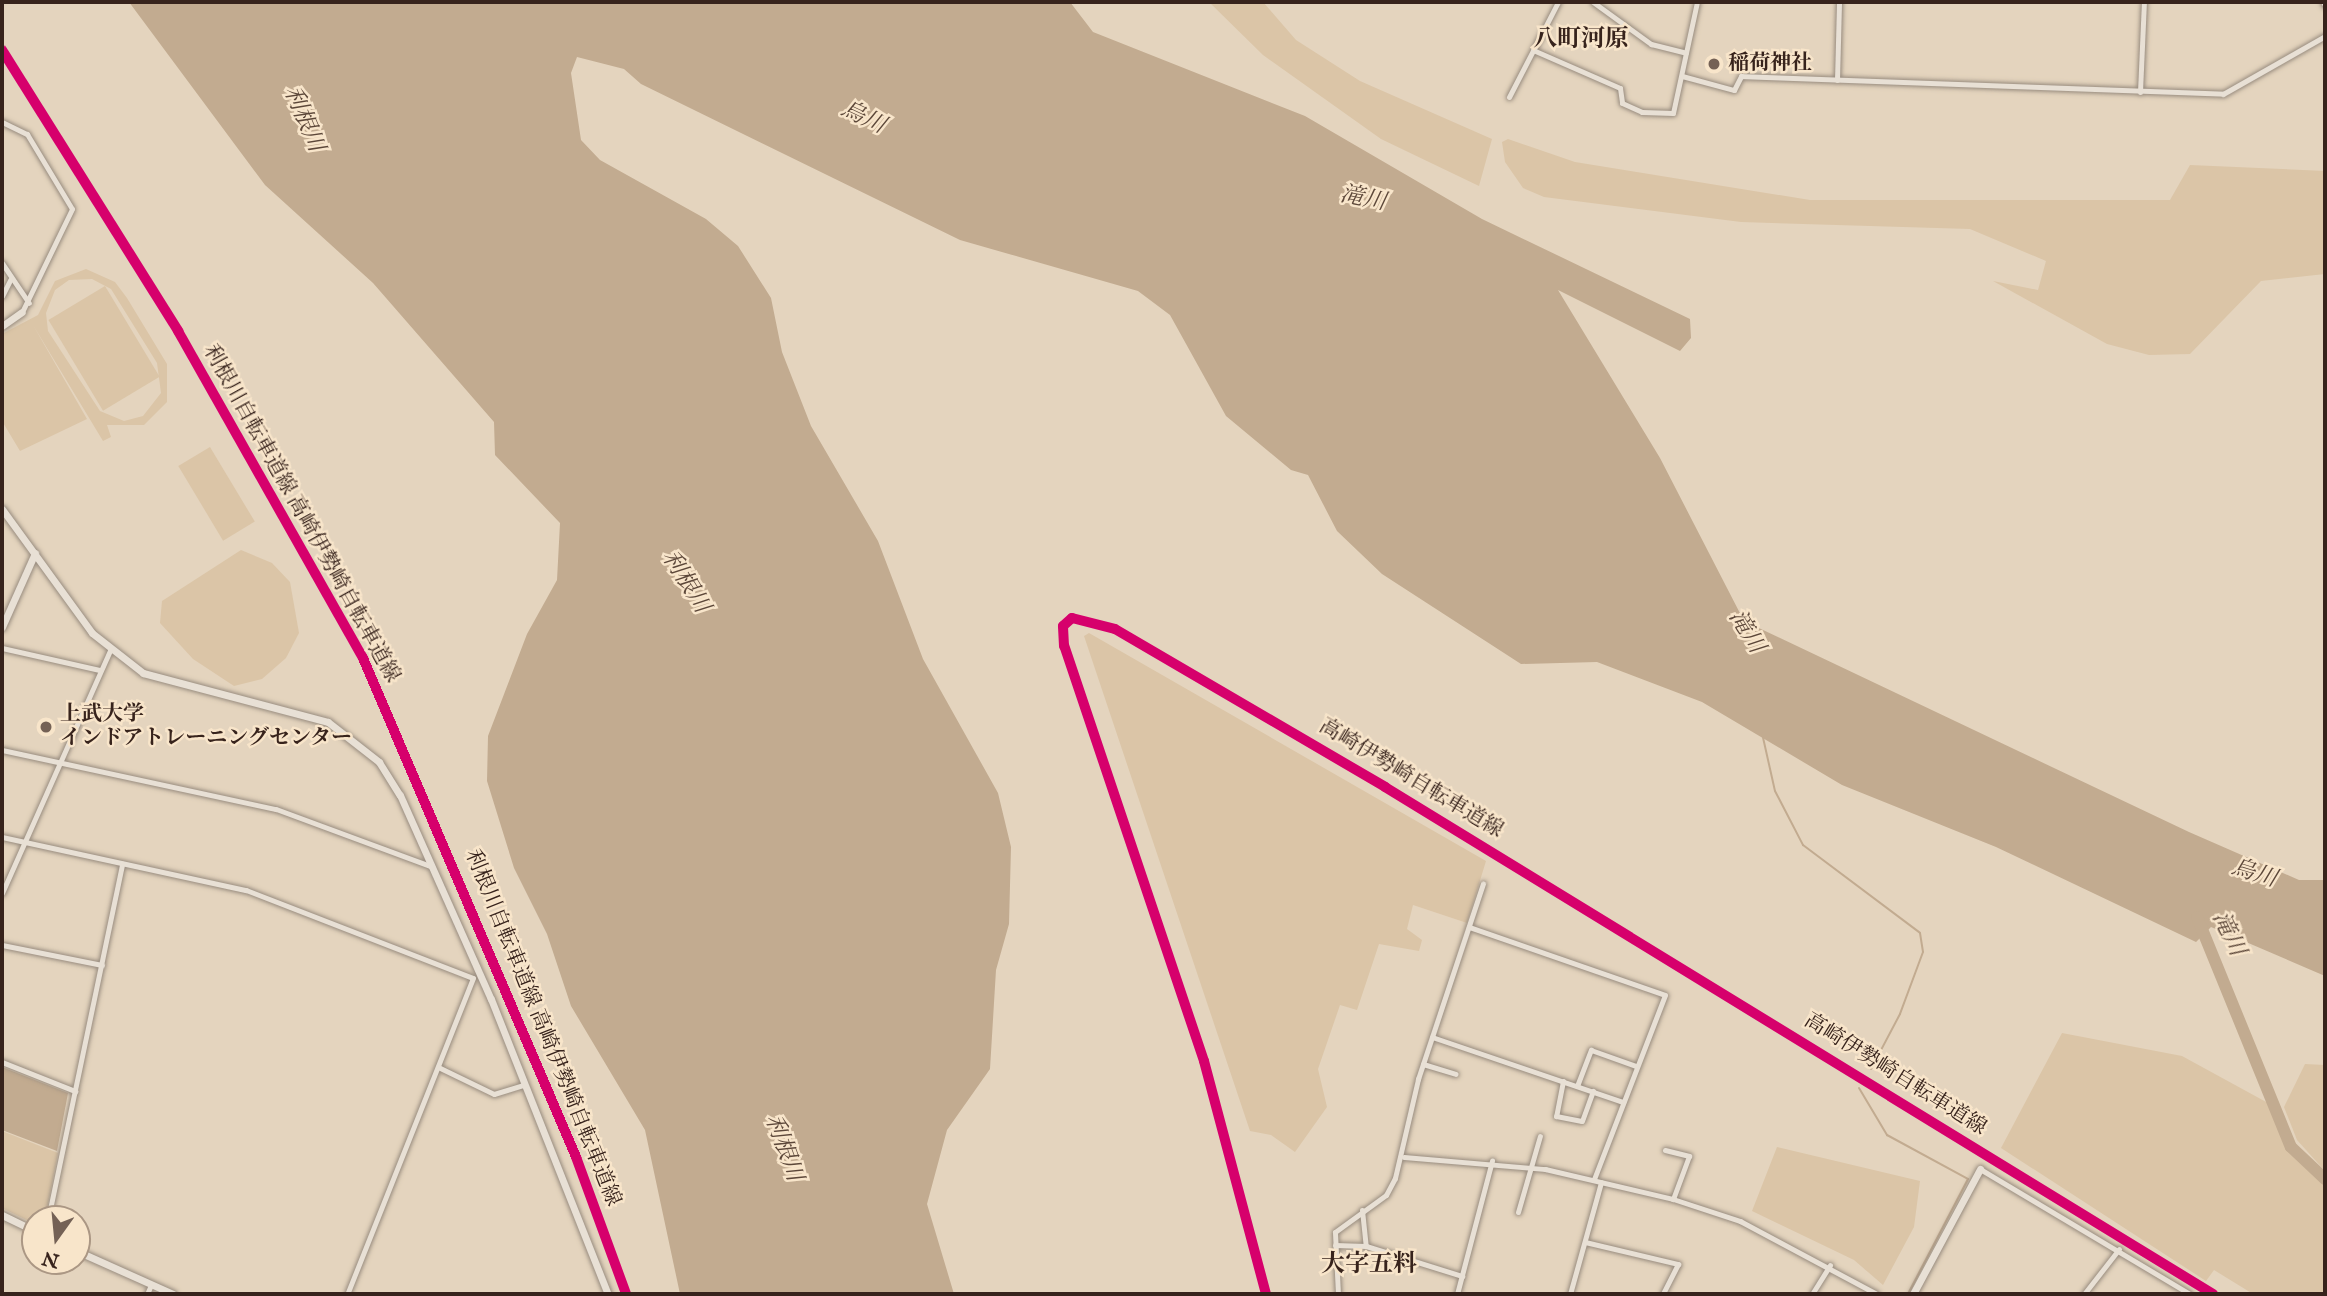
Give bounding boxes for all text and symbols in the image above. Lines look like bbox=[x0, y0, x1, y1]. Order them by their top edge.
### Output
district label: 八町河原 bbox=[1533, 26, 1629, 54]
place label: 稲荷神社 bbox=[1728, 51, 1812, 77]
marker: 稲荷神社 bbox=[1706, 56, 1722, 72]
water label: 利根川 bbox=[277, 82, 329, 156]
water label: 烏川 bbox=[836, 96, 890, 140]
water label: 滝川 bbox=[1338, 181, 1388, 217]
street label: 利根川自転車道線 高崎伊勢崎自転車道線 bbox=[197, 341, 405, 687]
water label: 利根川 bbox=[655, 545, 715, 619]
water label: 滝川 bbox=[1722, 605, 1770, 659]
place label: 上武大学 インドアトレーニングセンター bbox=[60, 702, 354, 752]
street label: 高崎伊勢崎自転車道線 bbox=[1315, 714, 1507, 844]
marker: 上武大学 インドアトレーニングセンター bbox=[38, 719, 54, 735]
street label: 利根川自転車道線 高崎伊勢崎自転車道線 bbox=[459, 846, 625, 1210]
water label: 烏川 bbox=[2228, 854, 2280, 894]
water label: 滝川 bbox=[2206, 907, 2250, 961]
street label: 高崎伊勢崎自転車道線 bbox=[1799, 1009, 1991, 1141]
water label: 利根川 bbox=[758, 1111, 808, 1185]
north arrow bbox=[21, 1205, 91, 1275]
text: N bbox=[40, 1245, 62, 1272]
district label: 大字五料 bbox=[1321, 1251, 1417, 1279]

